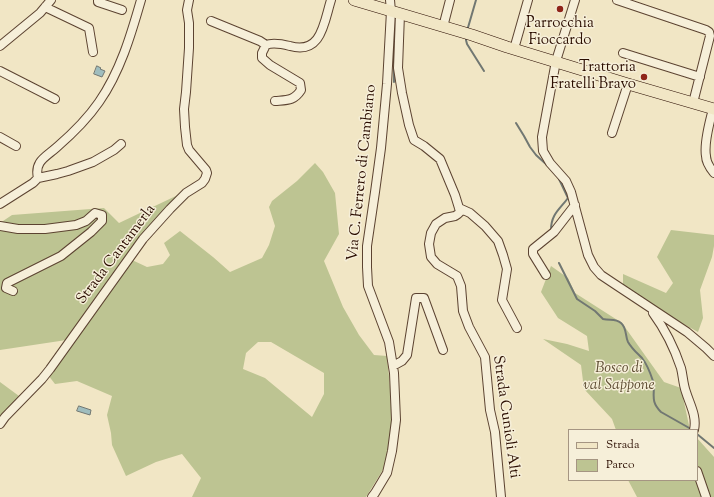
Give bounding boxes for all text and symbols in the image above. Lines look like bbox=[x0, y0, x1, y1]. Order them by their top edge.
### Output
marker: Parrocchia Fioccardo bbox=[555, 4, 565, 14]
place label: Parrocchia Fioccardo bbox=[526, 15, 594, 50]
place label: Trattoria Fratelli Bravo bbox=[550, 59, 636, 94]
marker: Trattoria Fratelli Bravo bbox=[639, 72, 649, 82]
street label: Via C. Ferrero di Cambiano bbox=[345, 84, 381, 262]
street label: Strada Cantamerla bbox=[74, 201, 160, 309]
street label: Strada Cunioli Alti bbox=[487, 354, 523, 480]
park label: Bosco di val Sappone bbox=[583, 360, 655, 395]
legend bbox=[568, 429, 698, 481]
text: Strada bbox=[606, 436, 639, 454]
text: Parco bbox=[606, 456, 634, 474]

